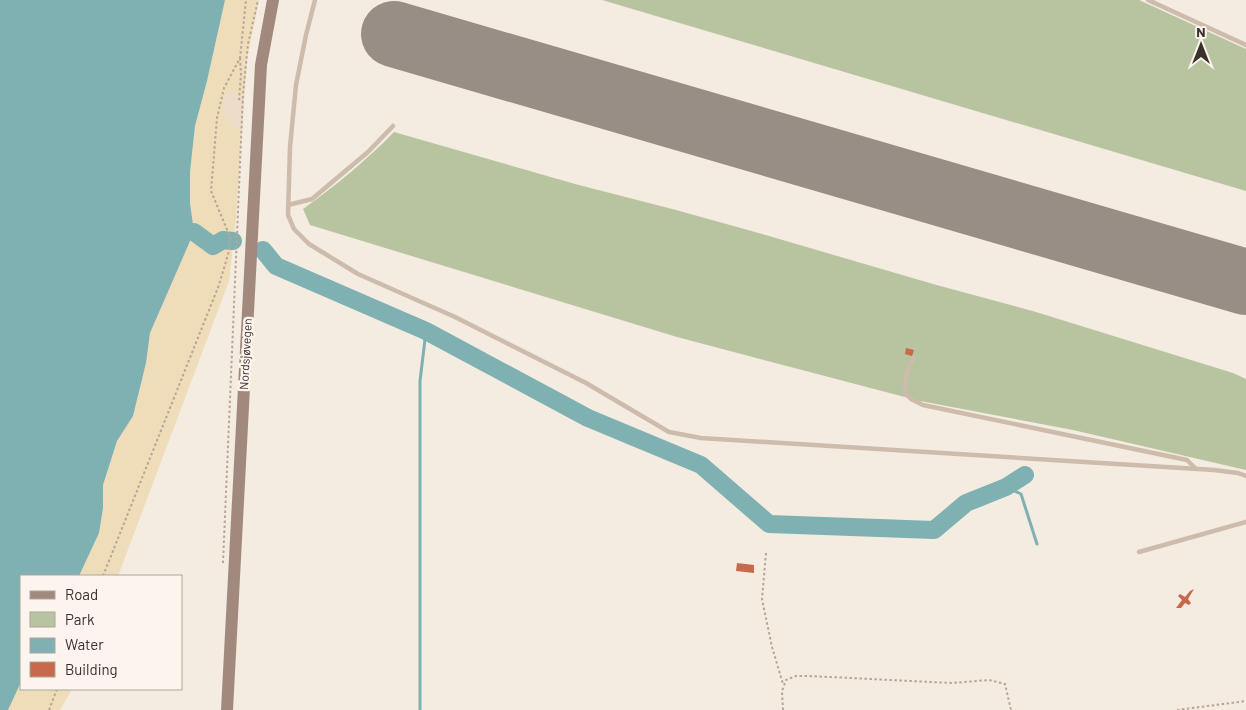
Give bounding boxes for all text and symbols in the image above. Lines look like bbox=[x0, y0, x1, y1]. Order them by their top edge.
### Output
north arrow bbox=[1176, 20, 1226, 70]
text: N bbox=[1196, 23, 1206, 40]
street label: Nordsjøvegen bbox=[236, 318, 254, 390]
legend bbox=[20, 575, 182, 690]
text: Road bbox=[65, 585, 98, 603]
text: Park bbox=[65, 610, 95, 628]
text: Water bbox=[65, 635, 104, 653]
text: Building bbox=[65, 660, 118, 678]

